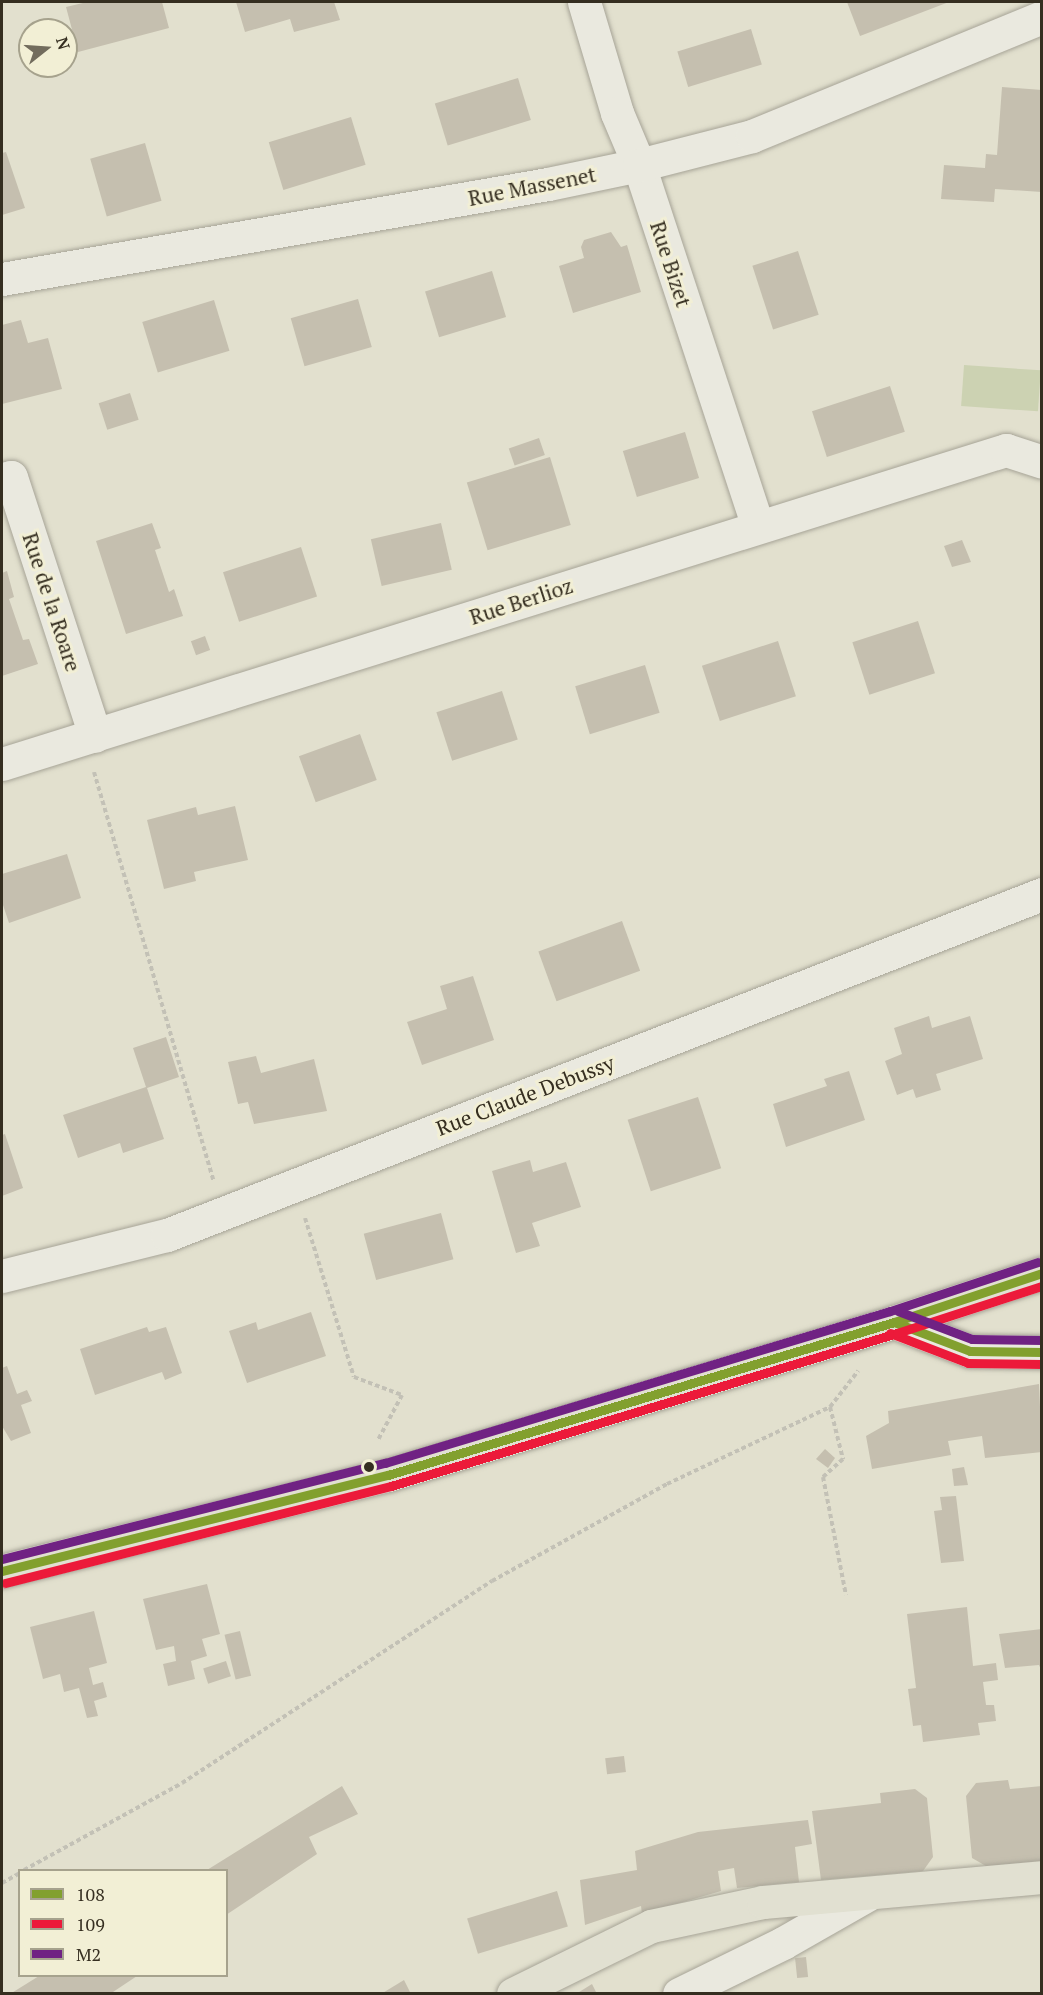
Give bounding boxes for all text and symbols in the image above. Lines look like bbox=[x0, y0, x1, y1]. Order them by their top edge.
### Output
north arrow bbox=[18, 18, 78, 78]
text: N bbox=[51, 34, 76, 52]
street label: Rue Massenet bbox=[466, 161, 598, 211]
street label: Rue Bizet bbox=[645, 218, 697, 310]
street label: Rue de la Roare bbox=[18, 530, 86, 674]
street label: Rue Berlioz bbox=[466, 573, 576, 629]
street label: Rue Claude Debussy bbox=[432, 1049, 618, 1141]
unlabelled marker bbox=[363, 1461, 375, 1473]
legend bbox=[18, 1869, 228, 1977]
text: 108 bbox=[76, 1882, 105, 1906]
text: 109 bbox=[76, 1912, 105, 1936]
text: M2 bbox=[76, 1942, 101, 1966]

